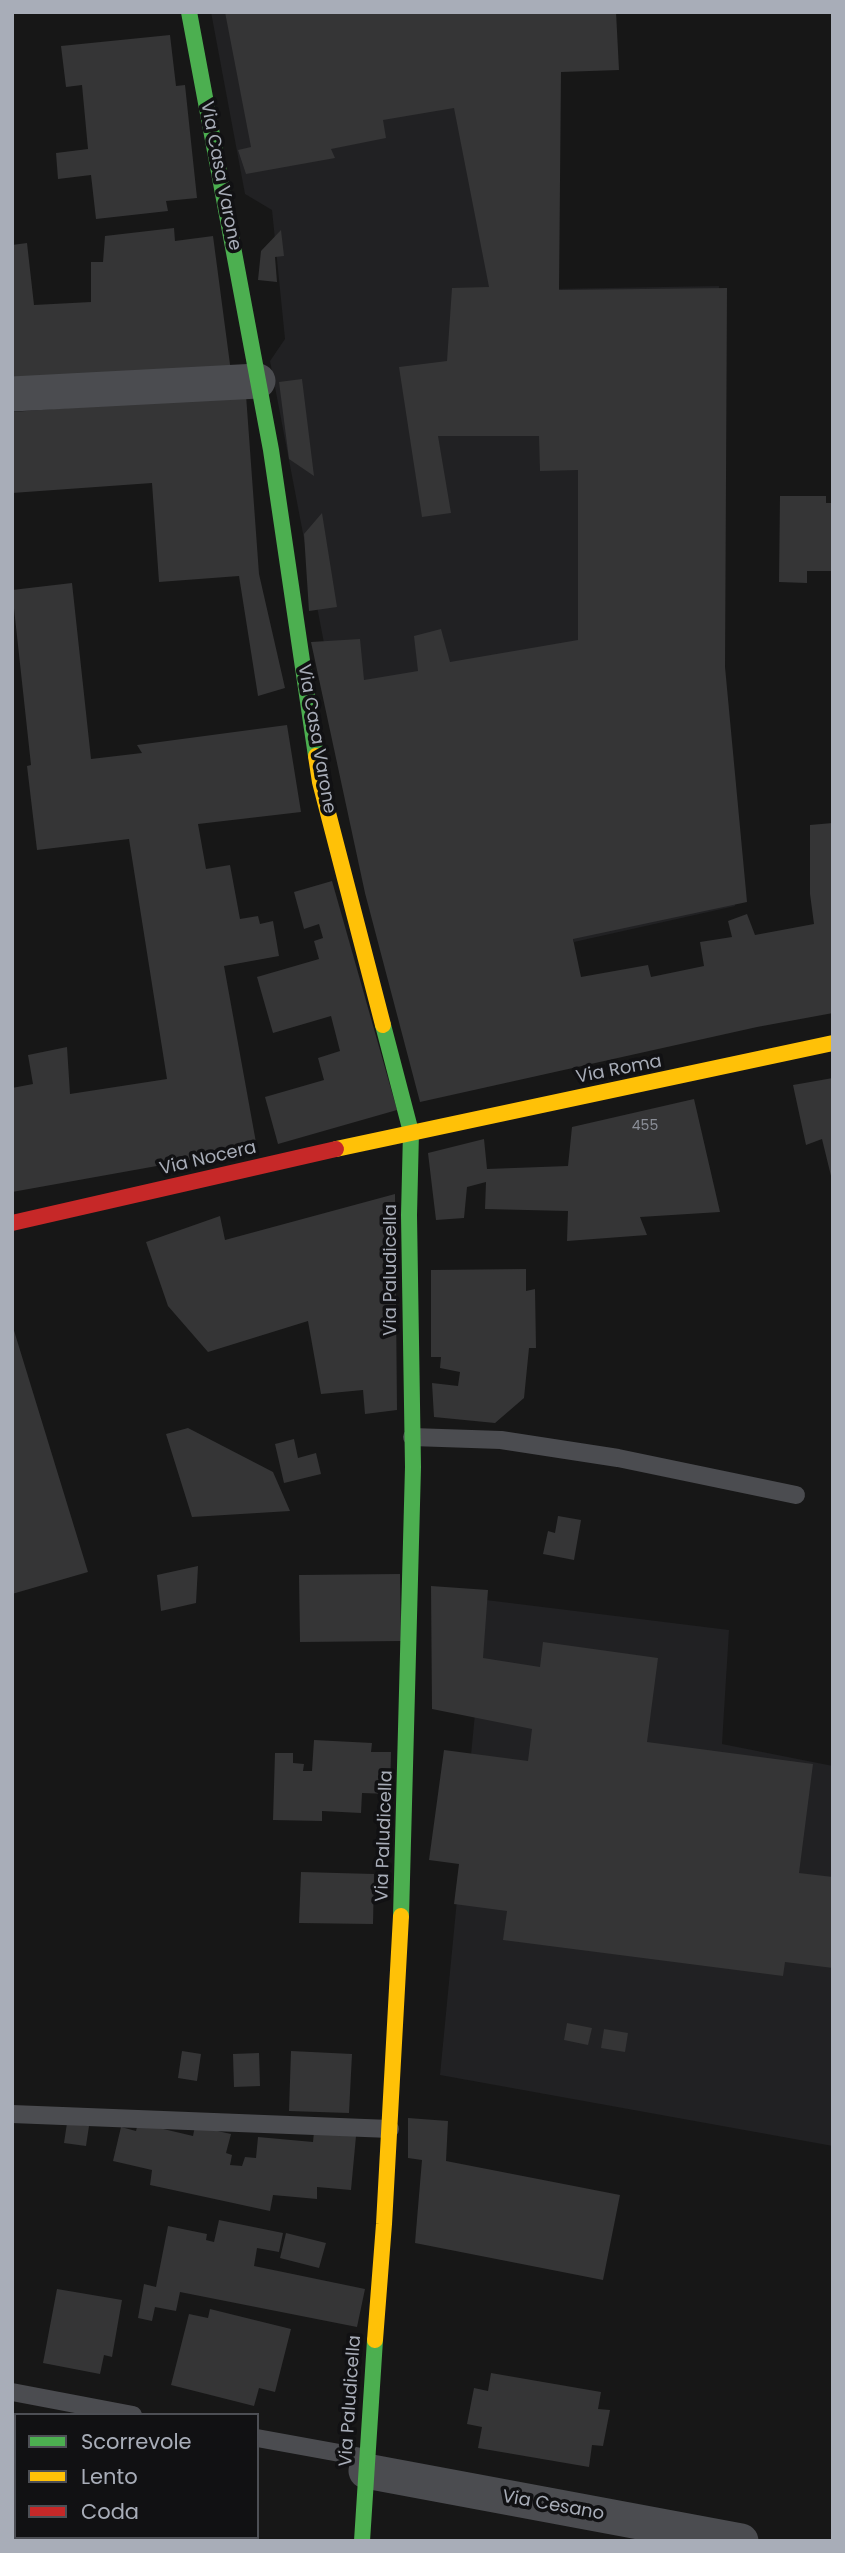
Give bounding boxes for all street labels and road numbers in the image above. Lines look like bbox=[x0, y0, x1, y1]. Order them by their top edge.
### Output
street label: Via Casa Varone bbox=[195, 100, 245, 252]
street label: Via Casa Varone bbox=[292, 663, 340, 815]
street label: Via Roma bbox=[574, 1051, 664, 1089]
street label: Via Nocera bbox=[157, 1137, 259, 1181]
street label: Via Paludicella bbox=[380, 1204, 402, 1336]
street label: Via Paludicella bbox=[372, 1770, 398, 1902]
street label: Via Paludicella bbox=[336, 2335, 366, 2467]
street label: Via Cesano bbox=[500, 2486, 606, 2526]

